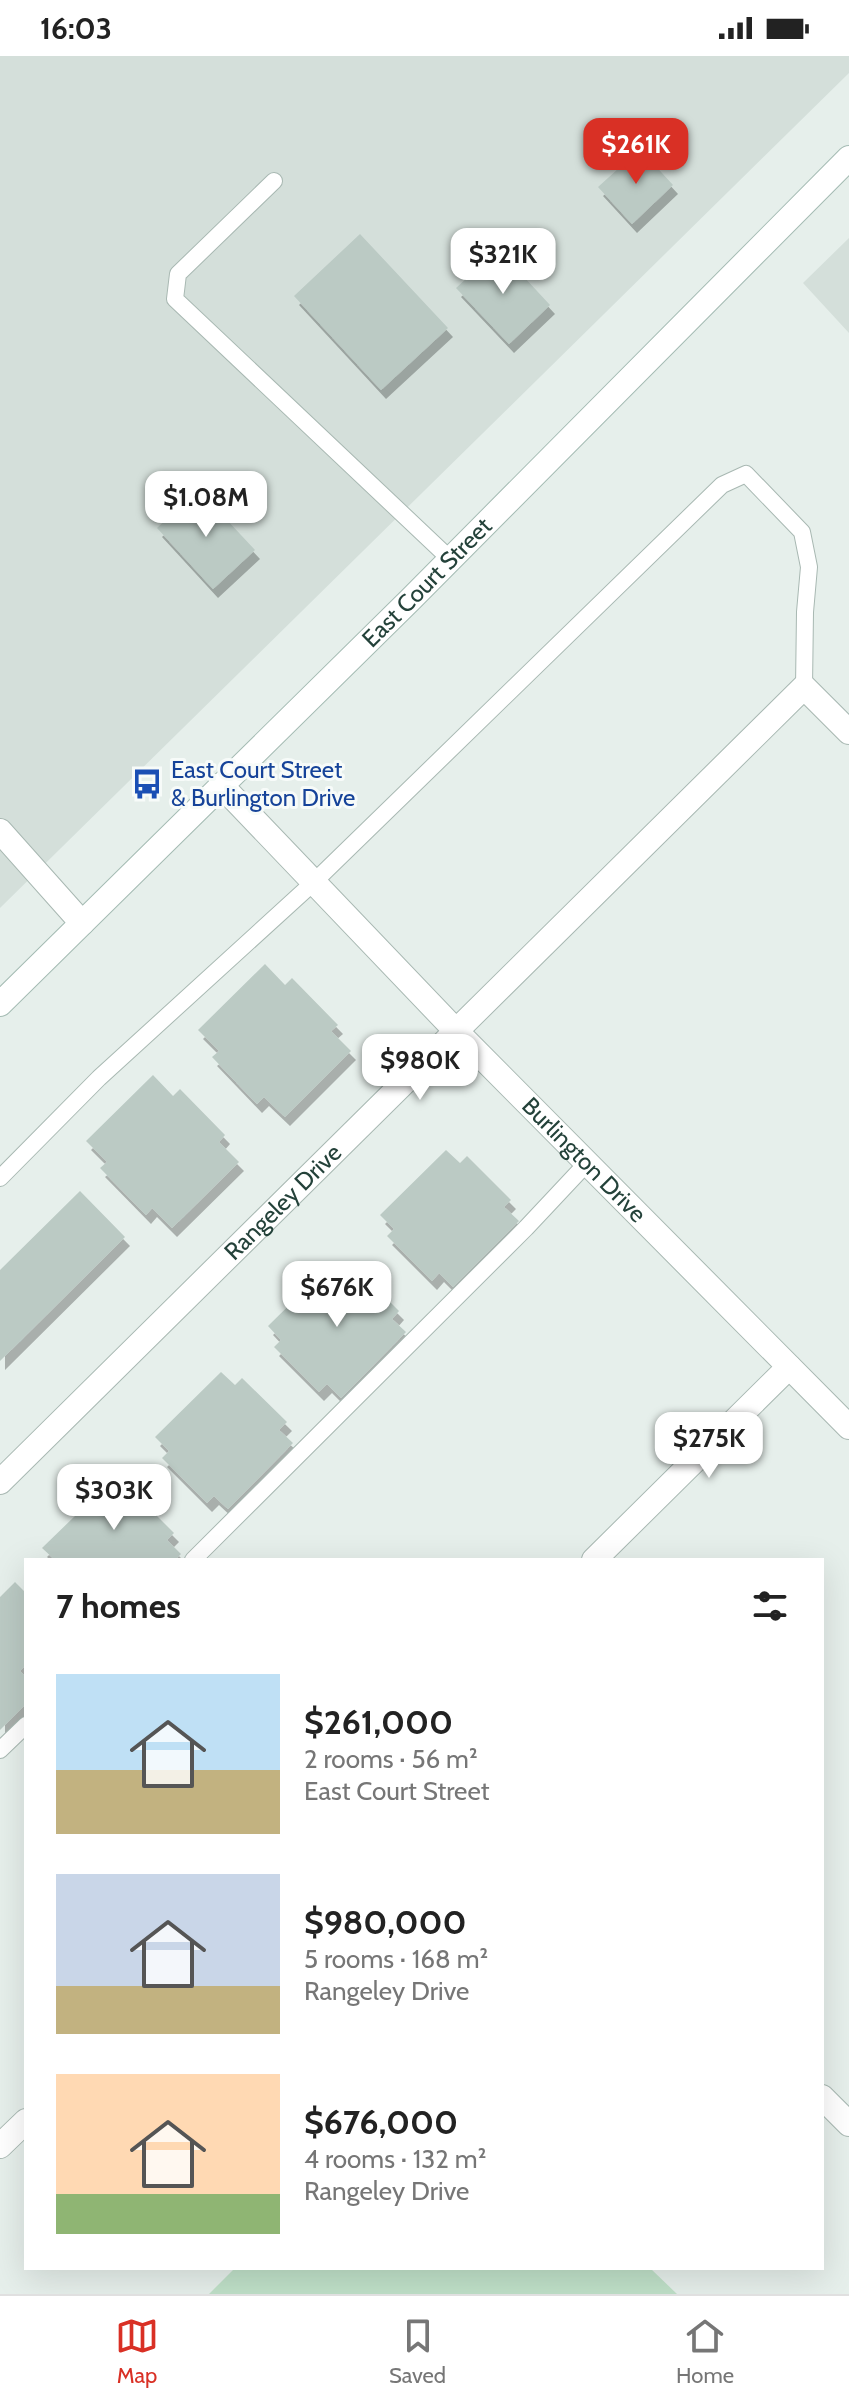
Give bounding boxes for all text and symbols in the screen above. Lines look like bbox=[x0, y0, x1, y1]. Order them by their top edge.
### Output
text: 16:03 bbox=[40, 10, 112, 47]
pin: $261K bbox=[580, 118, 692, 186]
text: $261K bbox=[601, 128, 671, 160]
pin: $321K bbox=[447, 228, 559, 296]
text: $321K bbox=[469, 238, 537, 270]
pin: $1.08M bbox=[141, 471, 271, 539]
text: $1.08M bbox=[163, 481, 249, 513]
street label: East Court Street bbox=[356, 511, 497, 653]
place label: East Court Street & Burlington Drive bbox=[171, 755, 355, 812]
bus stop icon: East Court Street & Burlington Drive bbox=[130, 767, 164, 801]
pin: $980K bbox=[364, 1034, 476, 1102]
text: $980K bbox=[380, 1044, 460, 1076]
street label: Burlington Drive bbox=[516, 1091, 653, 1228]
street label: Rangeley Drive bbox=[218, 1138, 347, 1266]
pin: $676K bbox=[281, 1261, 393, 1329]
text: $676K bbox=[300, 1271, 374, 1303]
pin: $275K bbox=[653, 1412, 765, 1480]
text: $275K bbox=[673, 1422, 745, 1454]
pin: $303K bbox=[58, 1464, 170, 1532]
text: $303K bbox=[75, 1474, 153, 1506]
icon: filters bbox=[748, 1584, 792, 1628]
text: 7 homes bbox=[56, 1585, 181, 1627]
text: $261,000 bbox=[304, 1701, 453, 1743]
icon: home bbox=[120, 1706, 216, 1802]
text: 2 rooms · 56 m² bbox=[304, 1743, 478, 1775]
text: East Court Street bbox=[304, 1775, 489, 1807]
text: $980,000 bbox=[304, 1901, 467, 1943]
icon: home bbox=[120, 1906, 216, 2002]
text: 5 rooms · 168 m² bbox=[304, 1943, 488, 1975]
text: Rangeley Drive bbox=[304, 1975, 469, 2007]
text: $676,000 bbox=[304, 2101, 458, 2143]
icon: home bbox=[120, 2106, 216, 2202]
text: 4 rooms · 132 m² bbox=[304, 2143, 486, 2175]
text: Rangeley Drive bbox=[304, 2175, 469, 2207]
tab: Map bbox=[115, 2314, 159, 2389]
tab: Saved bbox=[389, 2314, 446, 2389]
tab: Home bbox=[676, 2314, 734, 2389]

